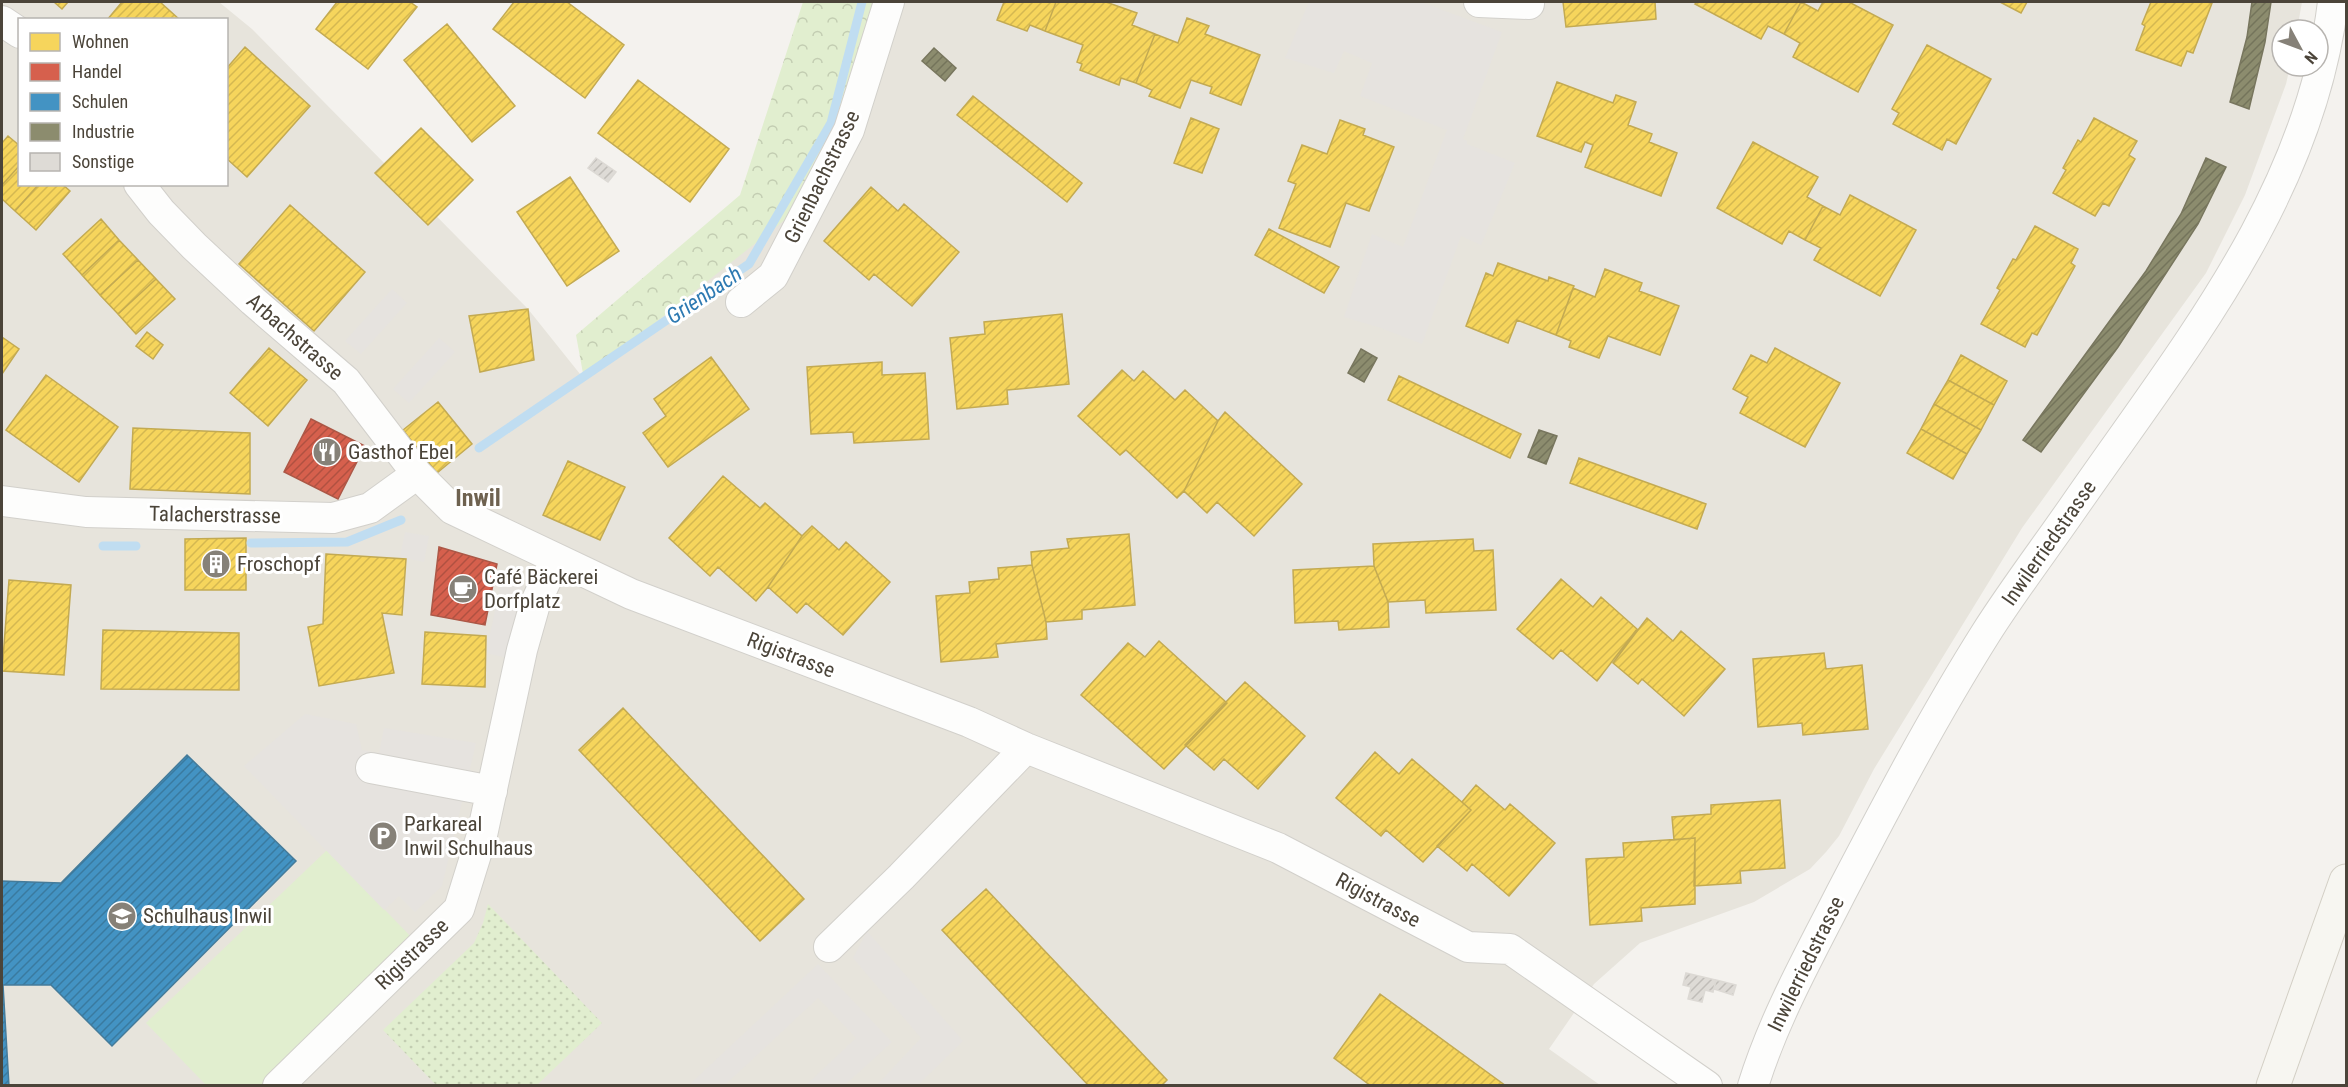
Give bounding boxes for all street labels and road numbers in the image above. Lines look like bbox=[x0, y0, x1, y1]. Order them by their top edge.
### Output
street label: Grienbachstrasse bbox=[779, 107, 865, 247]
street label: Arbachstrasse bbox=[242, 289, 348, 385]
street label: Inwilerriedstrasse bbox=[1997, 476, 2101, 610]
street label: Talacherstrasse bbox=[149, 502, 281, 528]
street label: Rigistrasse bbox=[744, 627, 838, 683]
street label: Rigistrasse bbox=[1332, 868, 1424, 932]
street label: Inwilerriedstrasse bbox=[1763, 892, 1849, 1035]
street label: Rigistrasse bbox=[371, 913, 454, 995]

